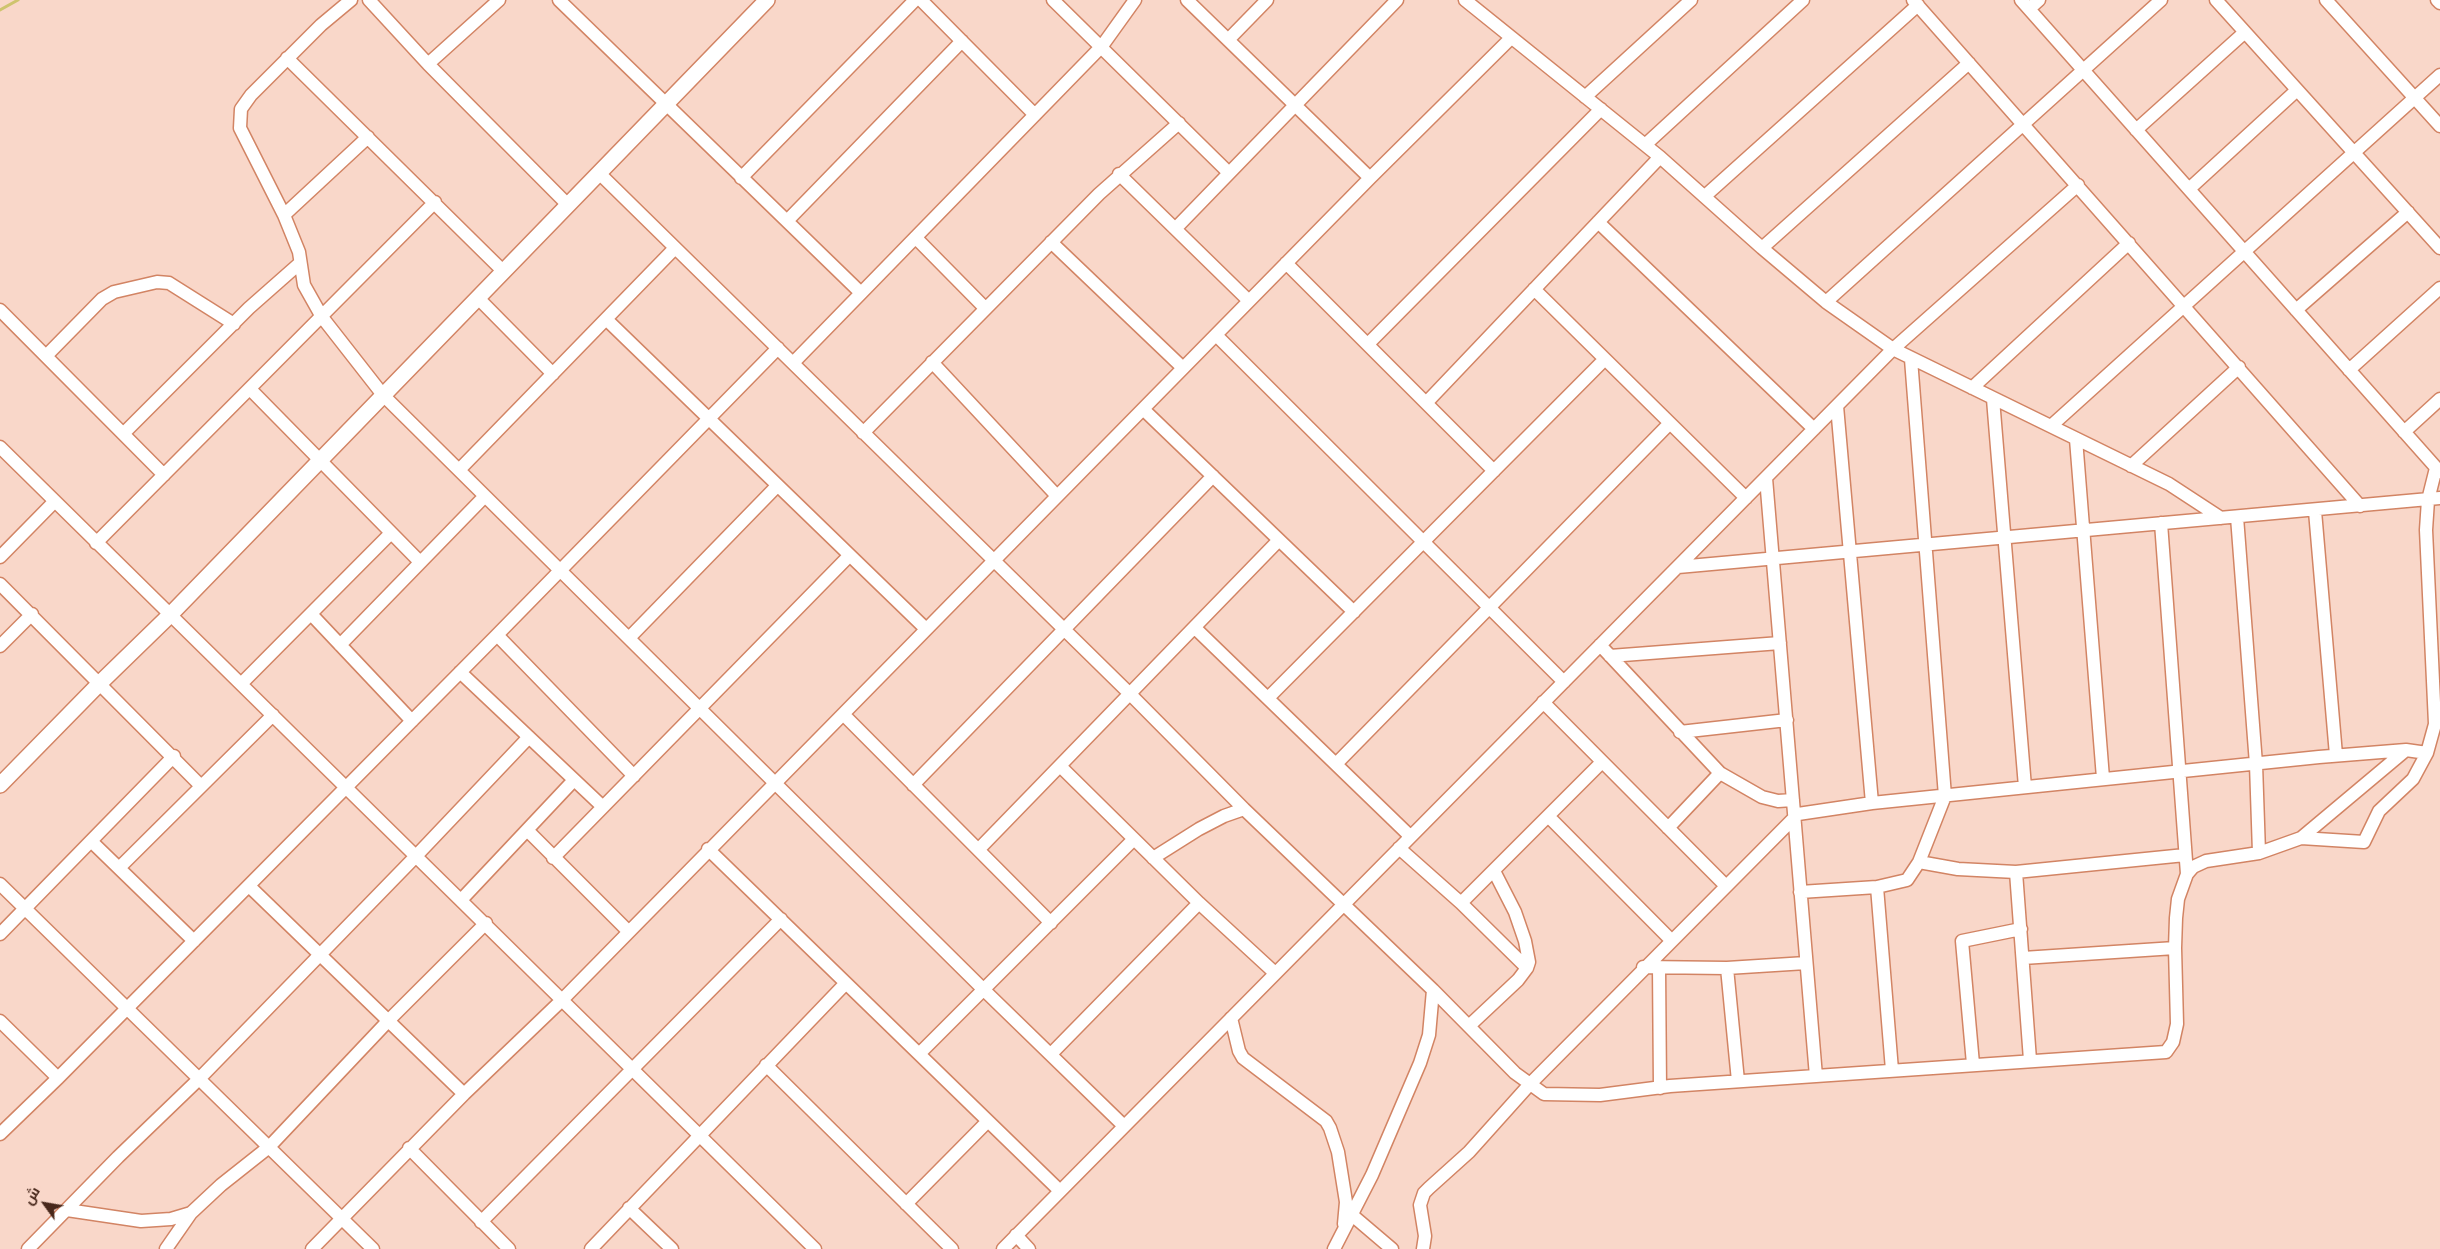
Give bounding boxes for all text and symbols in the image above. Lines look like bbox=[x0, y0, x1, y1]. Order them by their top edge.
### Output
north arrow bbox=[20, 1179, 70, 1229]
text: ش bbox=[20, 1184, 44, 1208]

